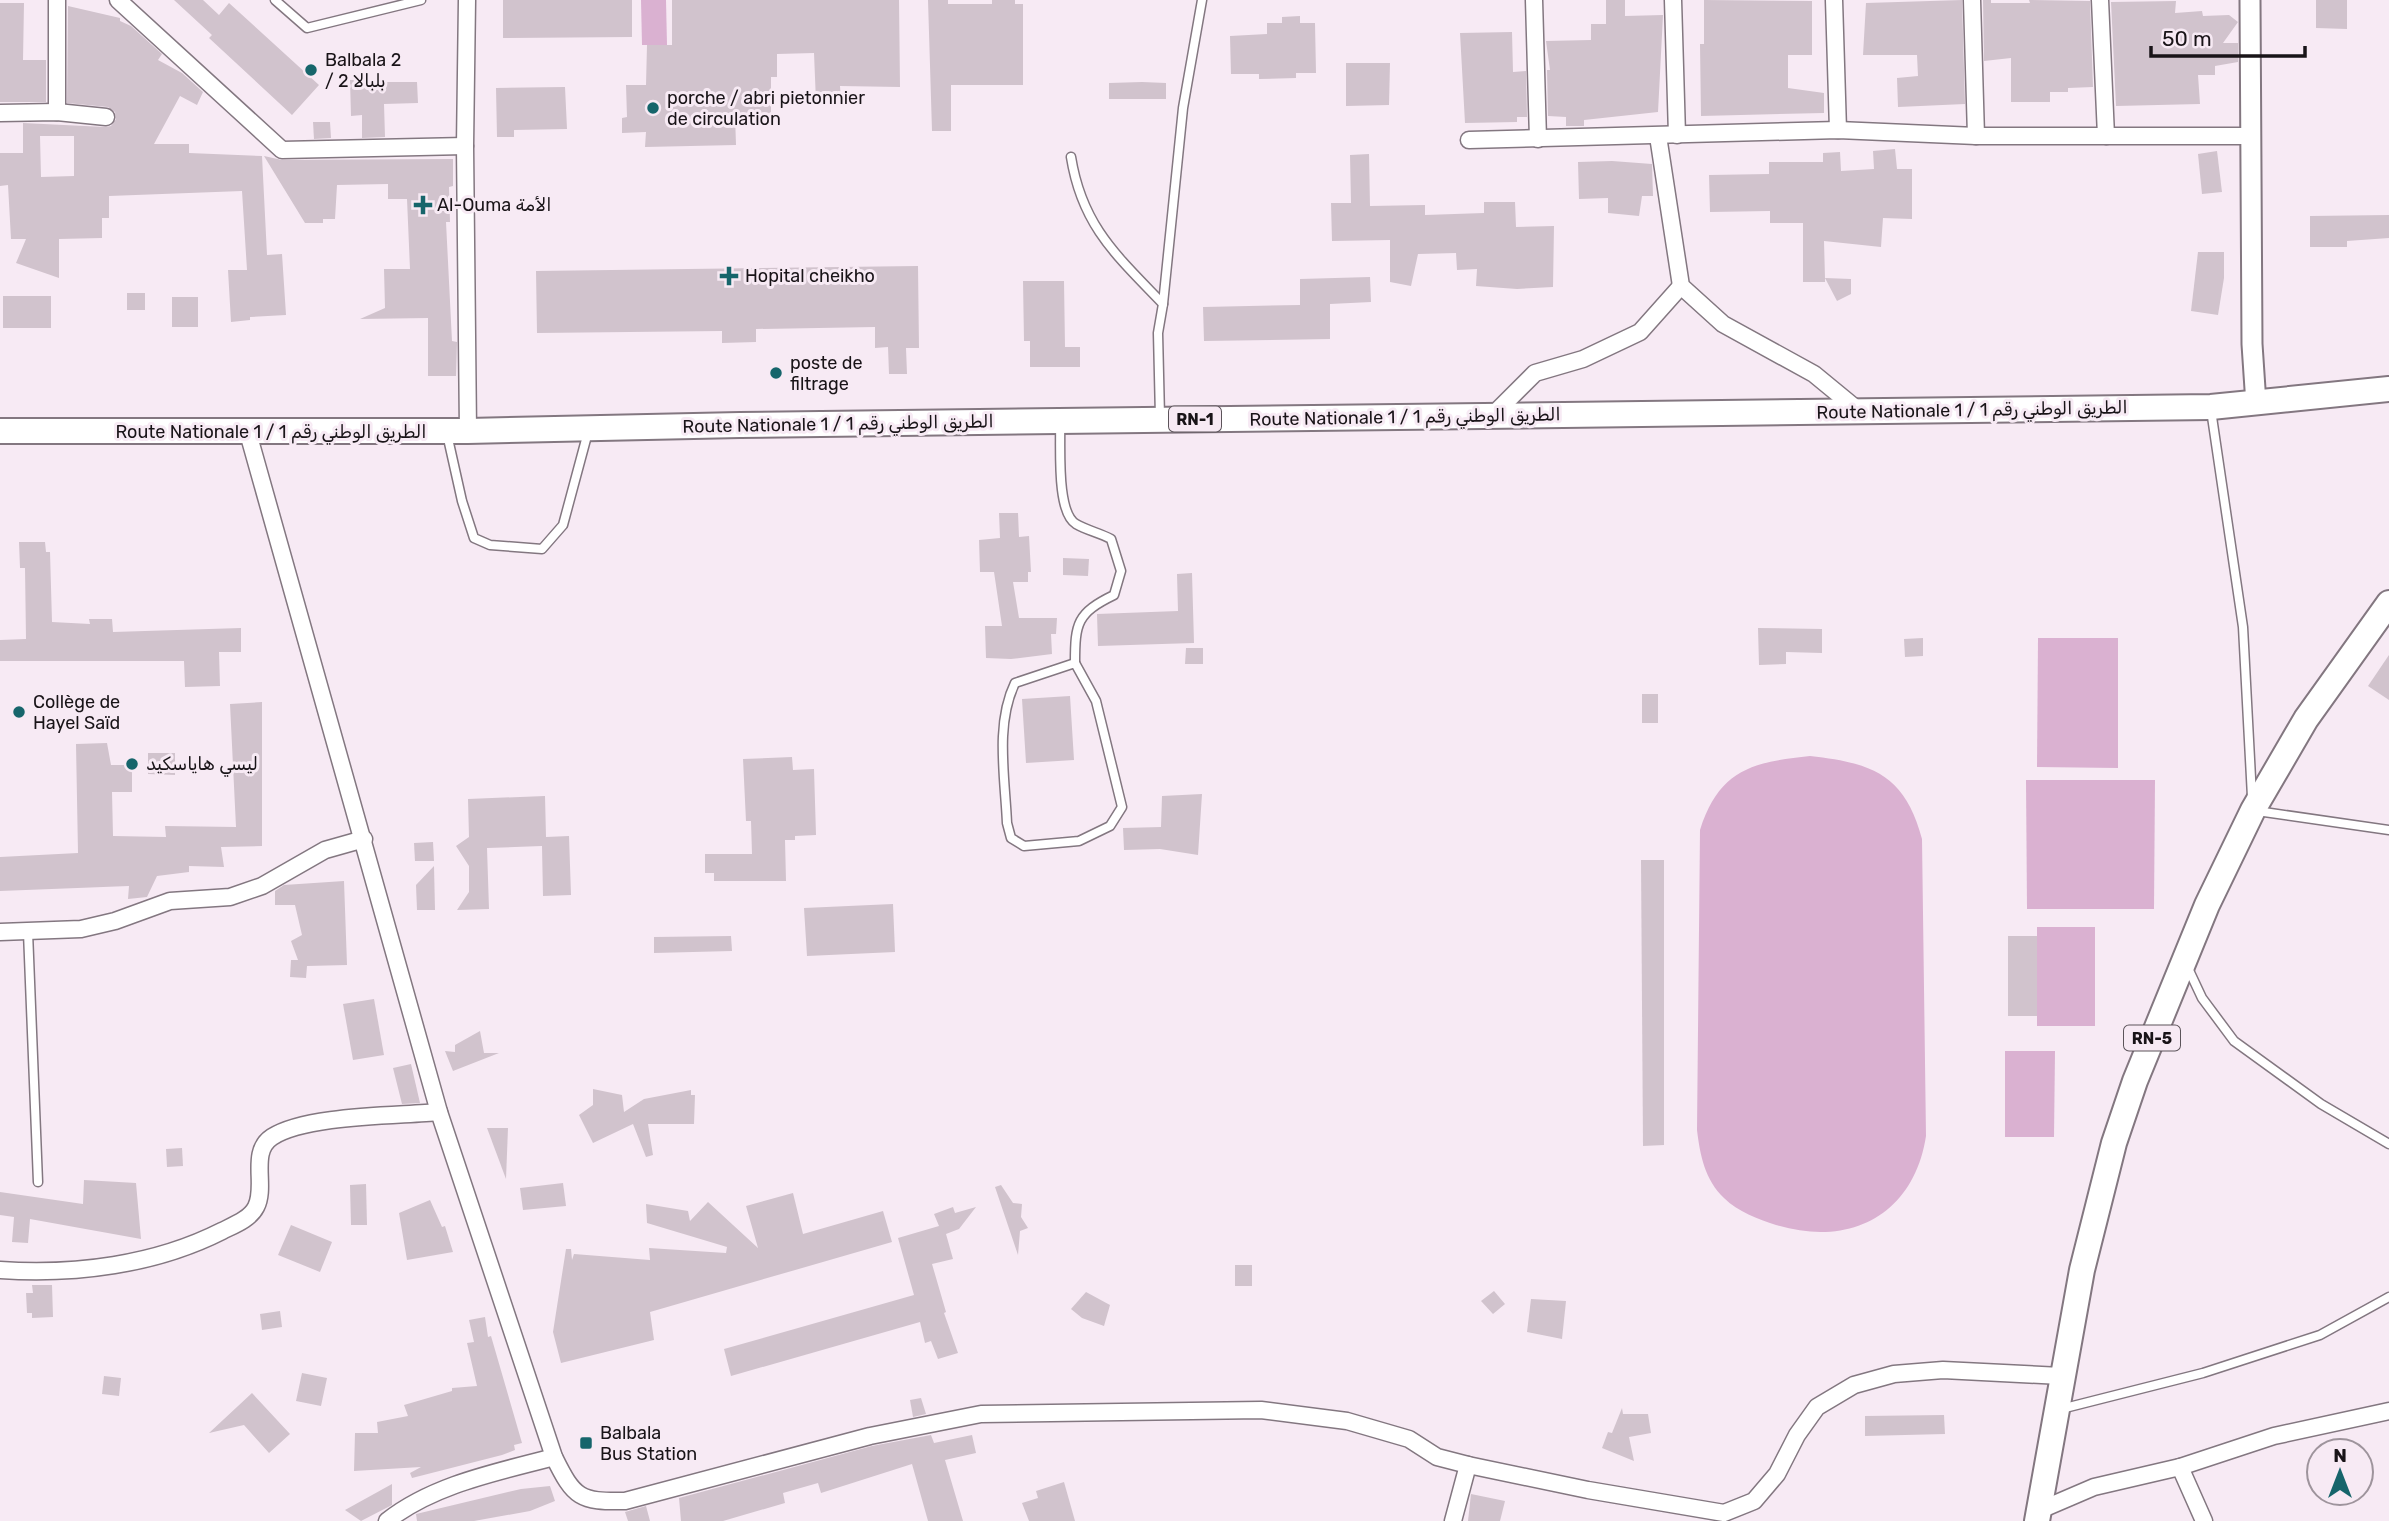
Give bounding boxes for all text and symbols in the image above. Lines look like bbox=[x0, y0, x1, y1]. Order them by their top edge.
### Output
scale bar bbox=[2151, 14, 2305, 58]
text: 50 m bbox=[2162, 26, 2212, 51]
place label: Balbala 2 / بلبالا 2 bbox=[325, 49, 401, 92]
marker: Balbala 2 / بلبالا 2 bbox=[303, 62, 319, 78]
place label: porche / abri pietonnier de circulation bbox=[667, 87, 865, 130]
marker: porche / abri pietonnier de circulation bbox=[645, 100, 661, 116]
place label: Al-Ouma الأمة bbox=[437, 194, 551, 216]
marker: Al-Ouma الأمة bbox=[415, 197, 431, 213]
place label: Hopital cheikho bbox=[745, 265, 875, 287]
marker: Hopital cheikho bbox=[719, 266, 739, 286]
place label: poste de filtrage bbox=[790, 352, 863, 395]
marker: poste de filtrage bbox=[768, 365, 784, 381]
street label: Route Nationale 1 / الطريق الوطني رقم 1 bbox=[1816, 396, 2128, 426]
street label: Route Nationale 1 / الطريق الوطني رقم 1 bbox=[1249, 403, 1561, 433]
road number: RN-1 bbox=[1169, 406, 1221, 432]
street label: Route Nationale 1 / الطريق الوطني رقم 1 bbox=[682, 410, 994, 440]
street label: Route Nationale 1 / الطريق الوطني رقم 1 bbox=[115, 421, 427, 445]
place label: Collège de Hayel Saïd bbox=[33, 691, 120, 734]
marker: Collège de Hayel Saïd bbox=[11, 704, 27, 720]
place label: ليسي هاياسكيد bbox=[146, 753, 258, 777]
marker: ليسي هاياسكيد bbox=[124, 756, 140, 772]
road number: RN-5 bbox=[2124, 1026, 2180, 1050]
place label: Balbala Bus Station bbox=[600, 1422, 697, 1465]
marker: Balbala Bus Station bbox=[578, 1435, 594, 1451]
north arrow bbox=[2305, 1437, 2375, 1507]
text: N bbox=[2333, 1444, 2347, 1467]

